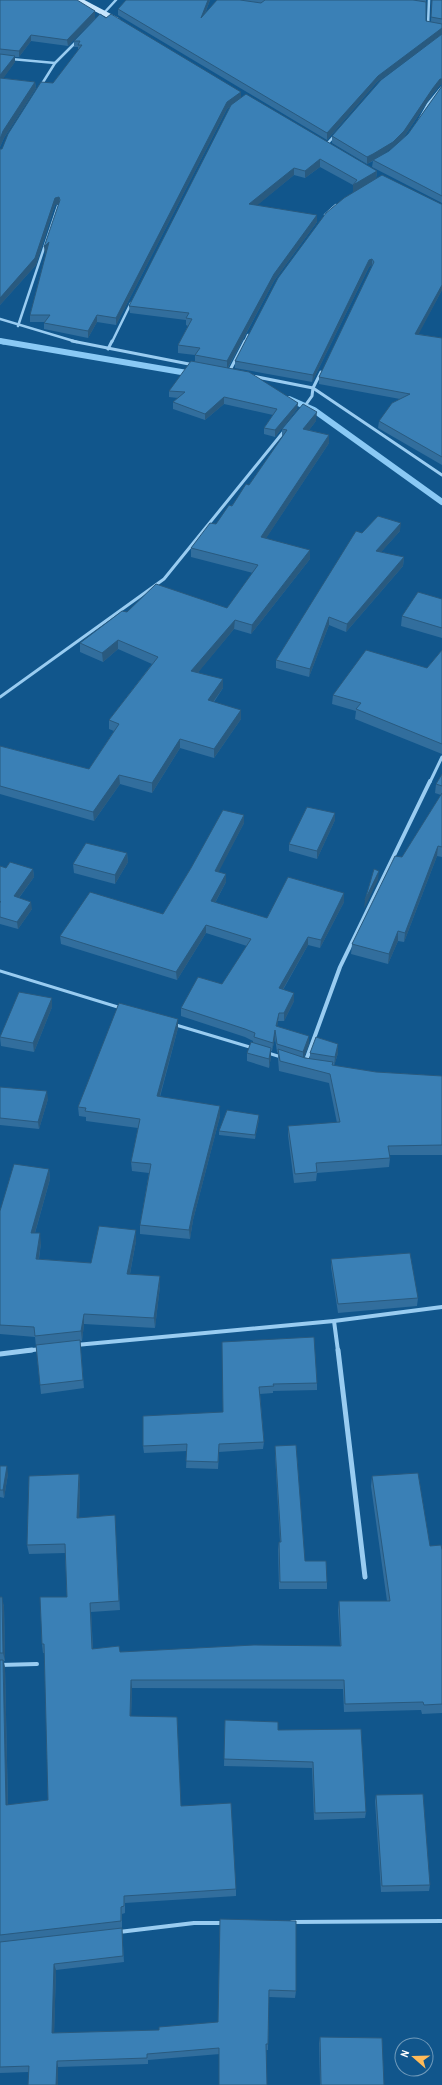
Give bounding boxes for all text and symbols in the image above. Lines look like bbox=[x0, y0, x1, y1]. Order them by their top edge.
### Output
north arrow bbox=[394, 2037, 434, 2077]
text: N bbox=[397, 2048, 412, 2059]

